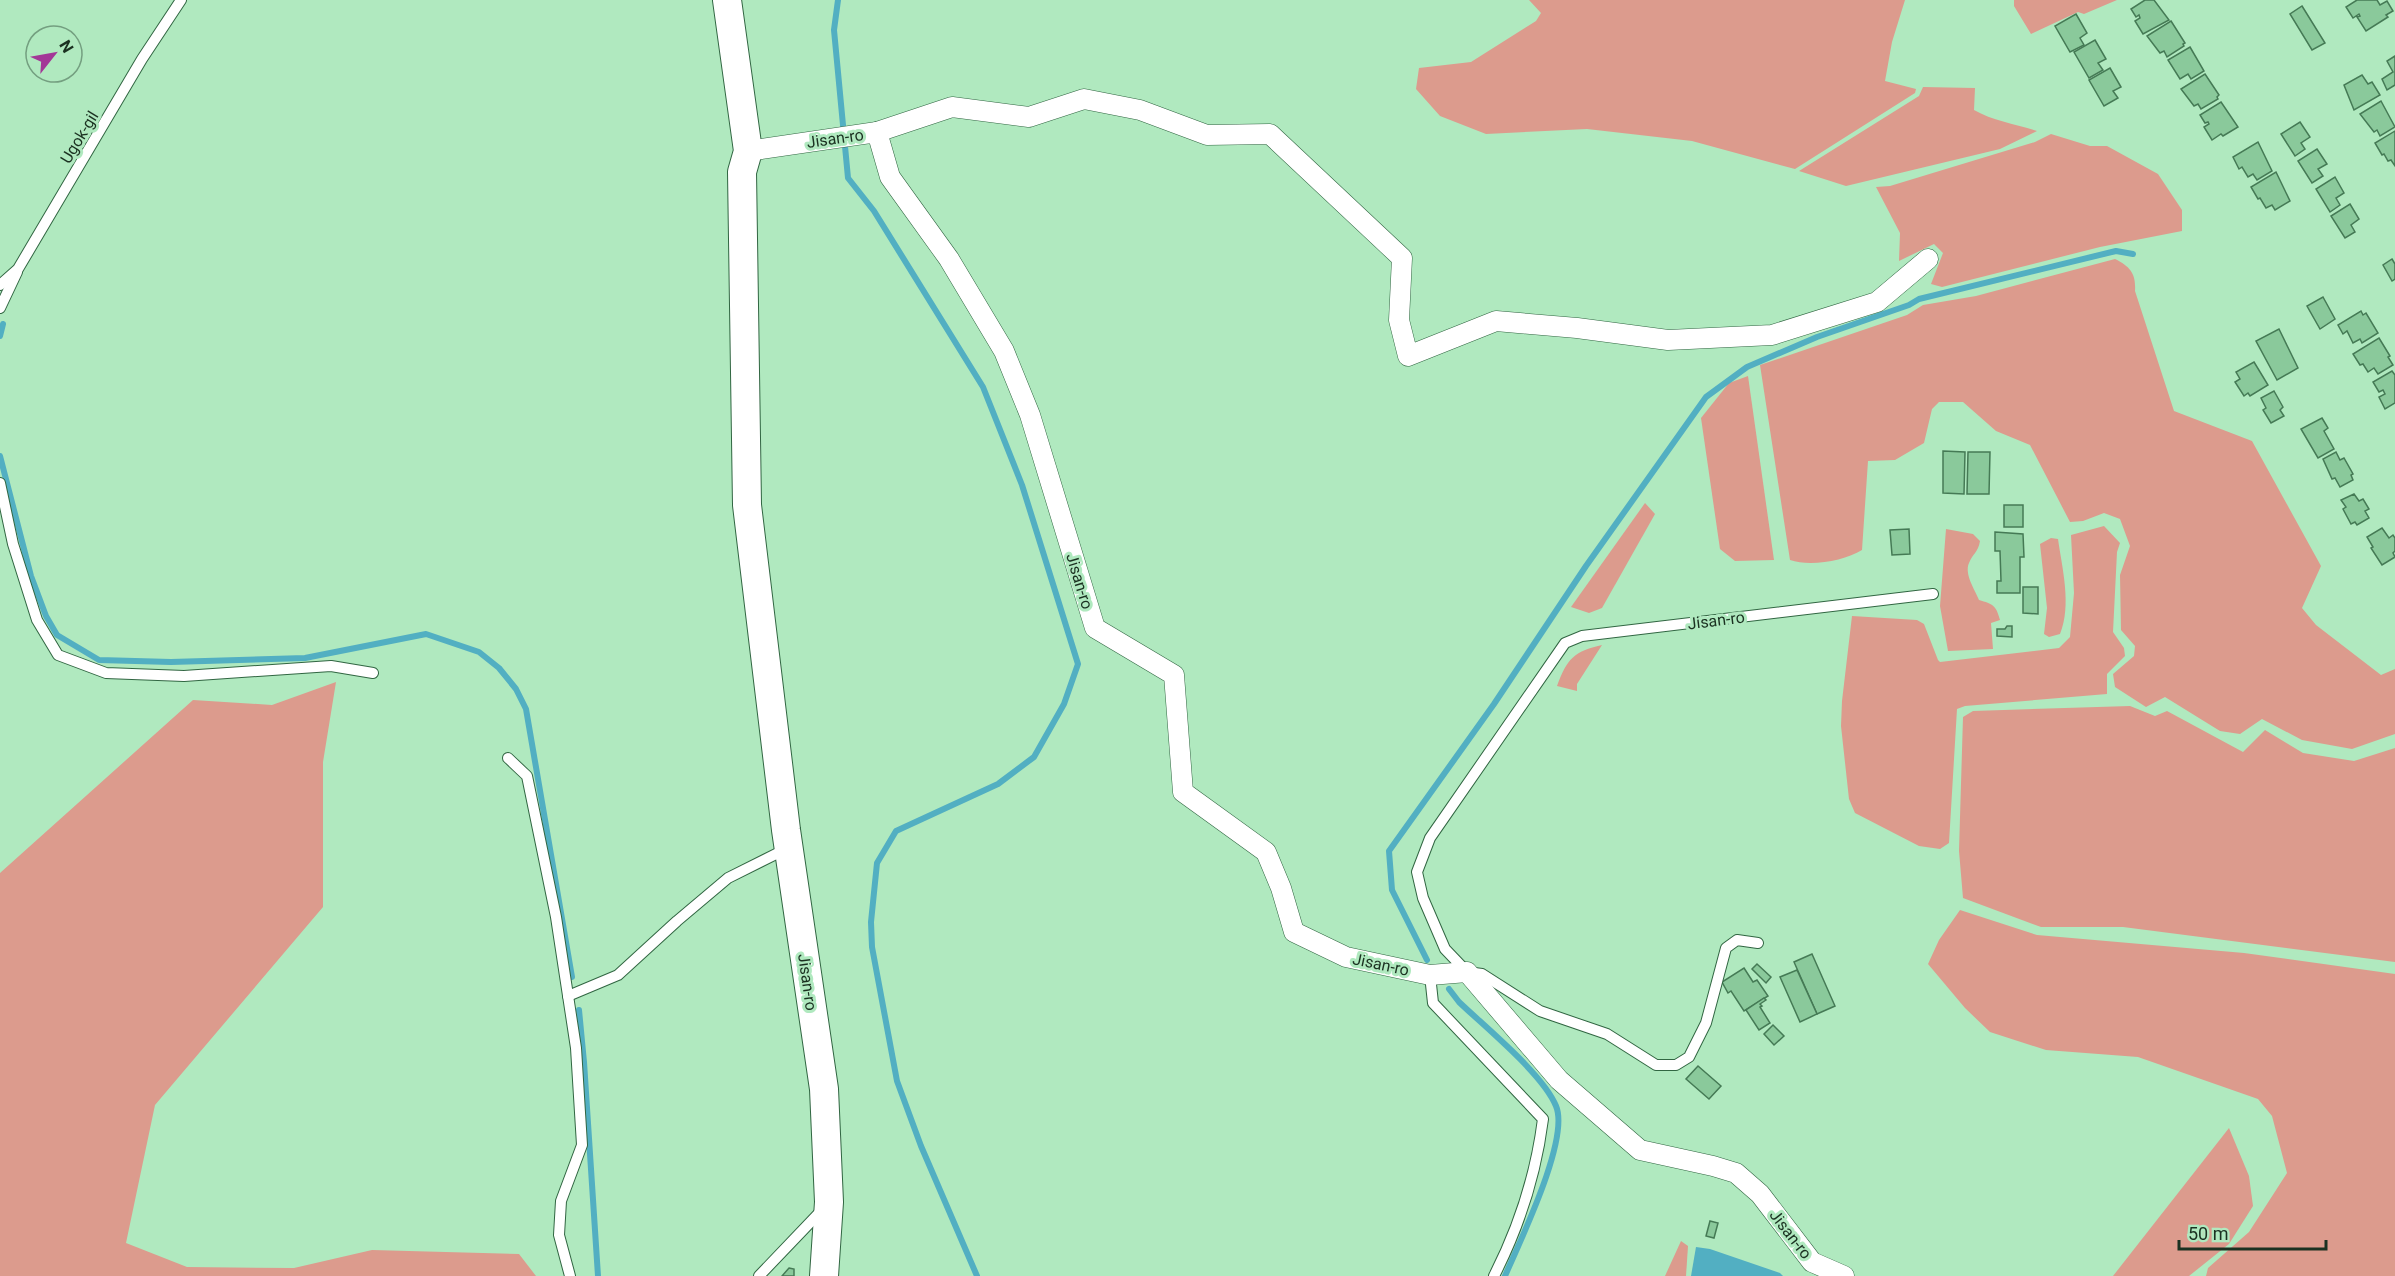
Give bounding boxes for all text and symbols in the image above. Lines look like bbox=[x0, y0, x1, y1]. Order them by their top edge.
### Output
north arrow bbox=[24, 24, 84, 84]
text: N bbox=[55, 37, 77, 56]
street label: Ugok-gil bbox=[56, 108, 102, 167]
street label: Jisan-ro bbox=[805, 125, 865, 152]
street label: Jisan-ro bbox=[1062, 551, 1097, 611]
street label: Jisan-ro bbox=[1686, 608, 1746, 633]
street label: Jisan-ro bbox=[1351, 949, 1411, 980]
street label: Jisan-ro bbox=[794, 952, 821, 1012]
street label: Jisan-ro bbox=[1765, 1206, 1816, 1263]
scale bar bbox=[2179, 1213, 2326, 1251]
text: 50 m bbox=[2188, 1223, 2228, 1244]

